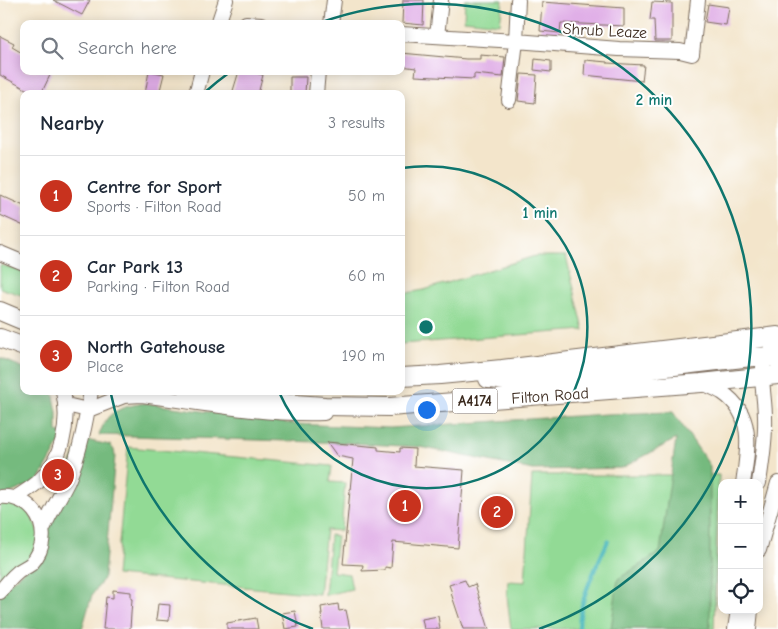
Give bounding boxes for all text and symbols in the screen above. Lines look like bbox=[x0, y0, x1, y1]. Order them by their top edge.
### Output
search box bbox=[20, 20, 405, 75]
street label: Shrub Leaze bbox=[562, 20, 648, 42]
icon: search bbox=[38, 34, 66, 62]
text: Search here bbox=[78, 37, 177, 59]
text: 2 min bbox=[636, 91, 672, 109]
text: Nearby bbox=[40, 111, 104, 135]
text: 3 results bbox=[328, 114, 385, 132]
text: Centre for Sport bbox=[87, 176, 221, 198]
text: 1 bbox=[53, 187, 59, 205]
text: 50 m bbox=[348, 187, 385, 205]
text: Sports · Filton Road bbox=[87, 198, 222, 216]
text: 1 min bbox=[523, 204, 557, 222]
text: Car Park 13 bbox=[87, 256, 183, 278]
text: 2 bbox=[52, 267, 60, 285]
text: 60 m bbox=[348, 267, 385, 285]
text: Parking · Filton Road bbox=[87, 278, 230, 296]
centre of rings bbox=[417, 318, 435, 336]
text: North Gatehouse bbox=[87, 336, 225, 358]
text: 3 bbox=[52, 347, 60, 365]
text: 190 m bbox=[342, 347, 385, 365]
text: Place bbox=[87, 358, 123, 376]
street label: Filton Road bbox=[511, 384, 589, 408]
road number: A4174 bbox=[452, 388, 498, 414]
your location bbox=[414, 397, 440, 423]
pin: 3 bbox=[42, 456, 74, 494]
map controls bbox=[718, 479, 763, 614]
button: + bbox=[718, 479, 763, 524]
pin: 1 bbox=[389, 487, 421, 525]
pin: 2 bbox=[481, 493, 513, 531]
button: − bbox=[718, 524, 763, 569]
button: locate bbox=[718, 569, 763, 614]

